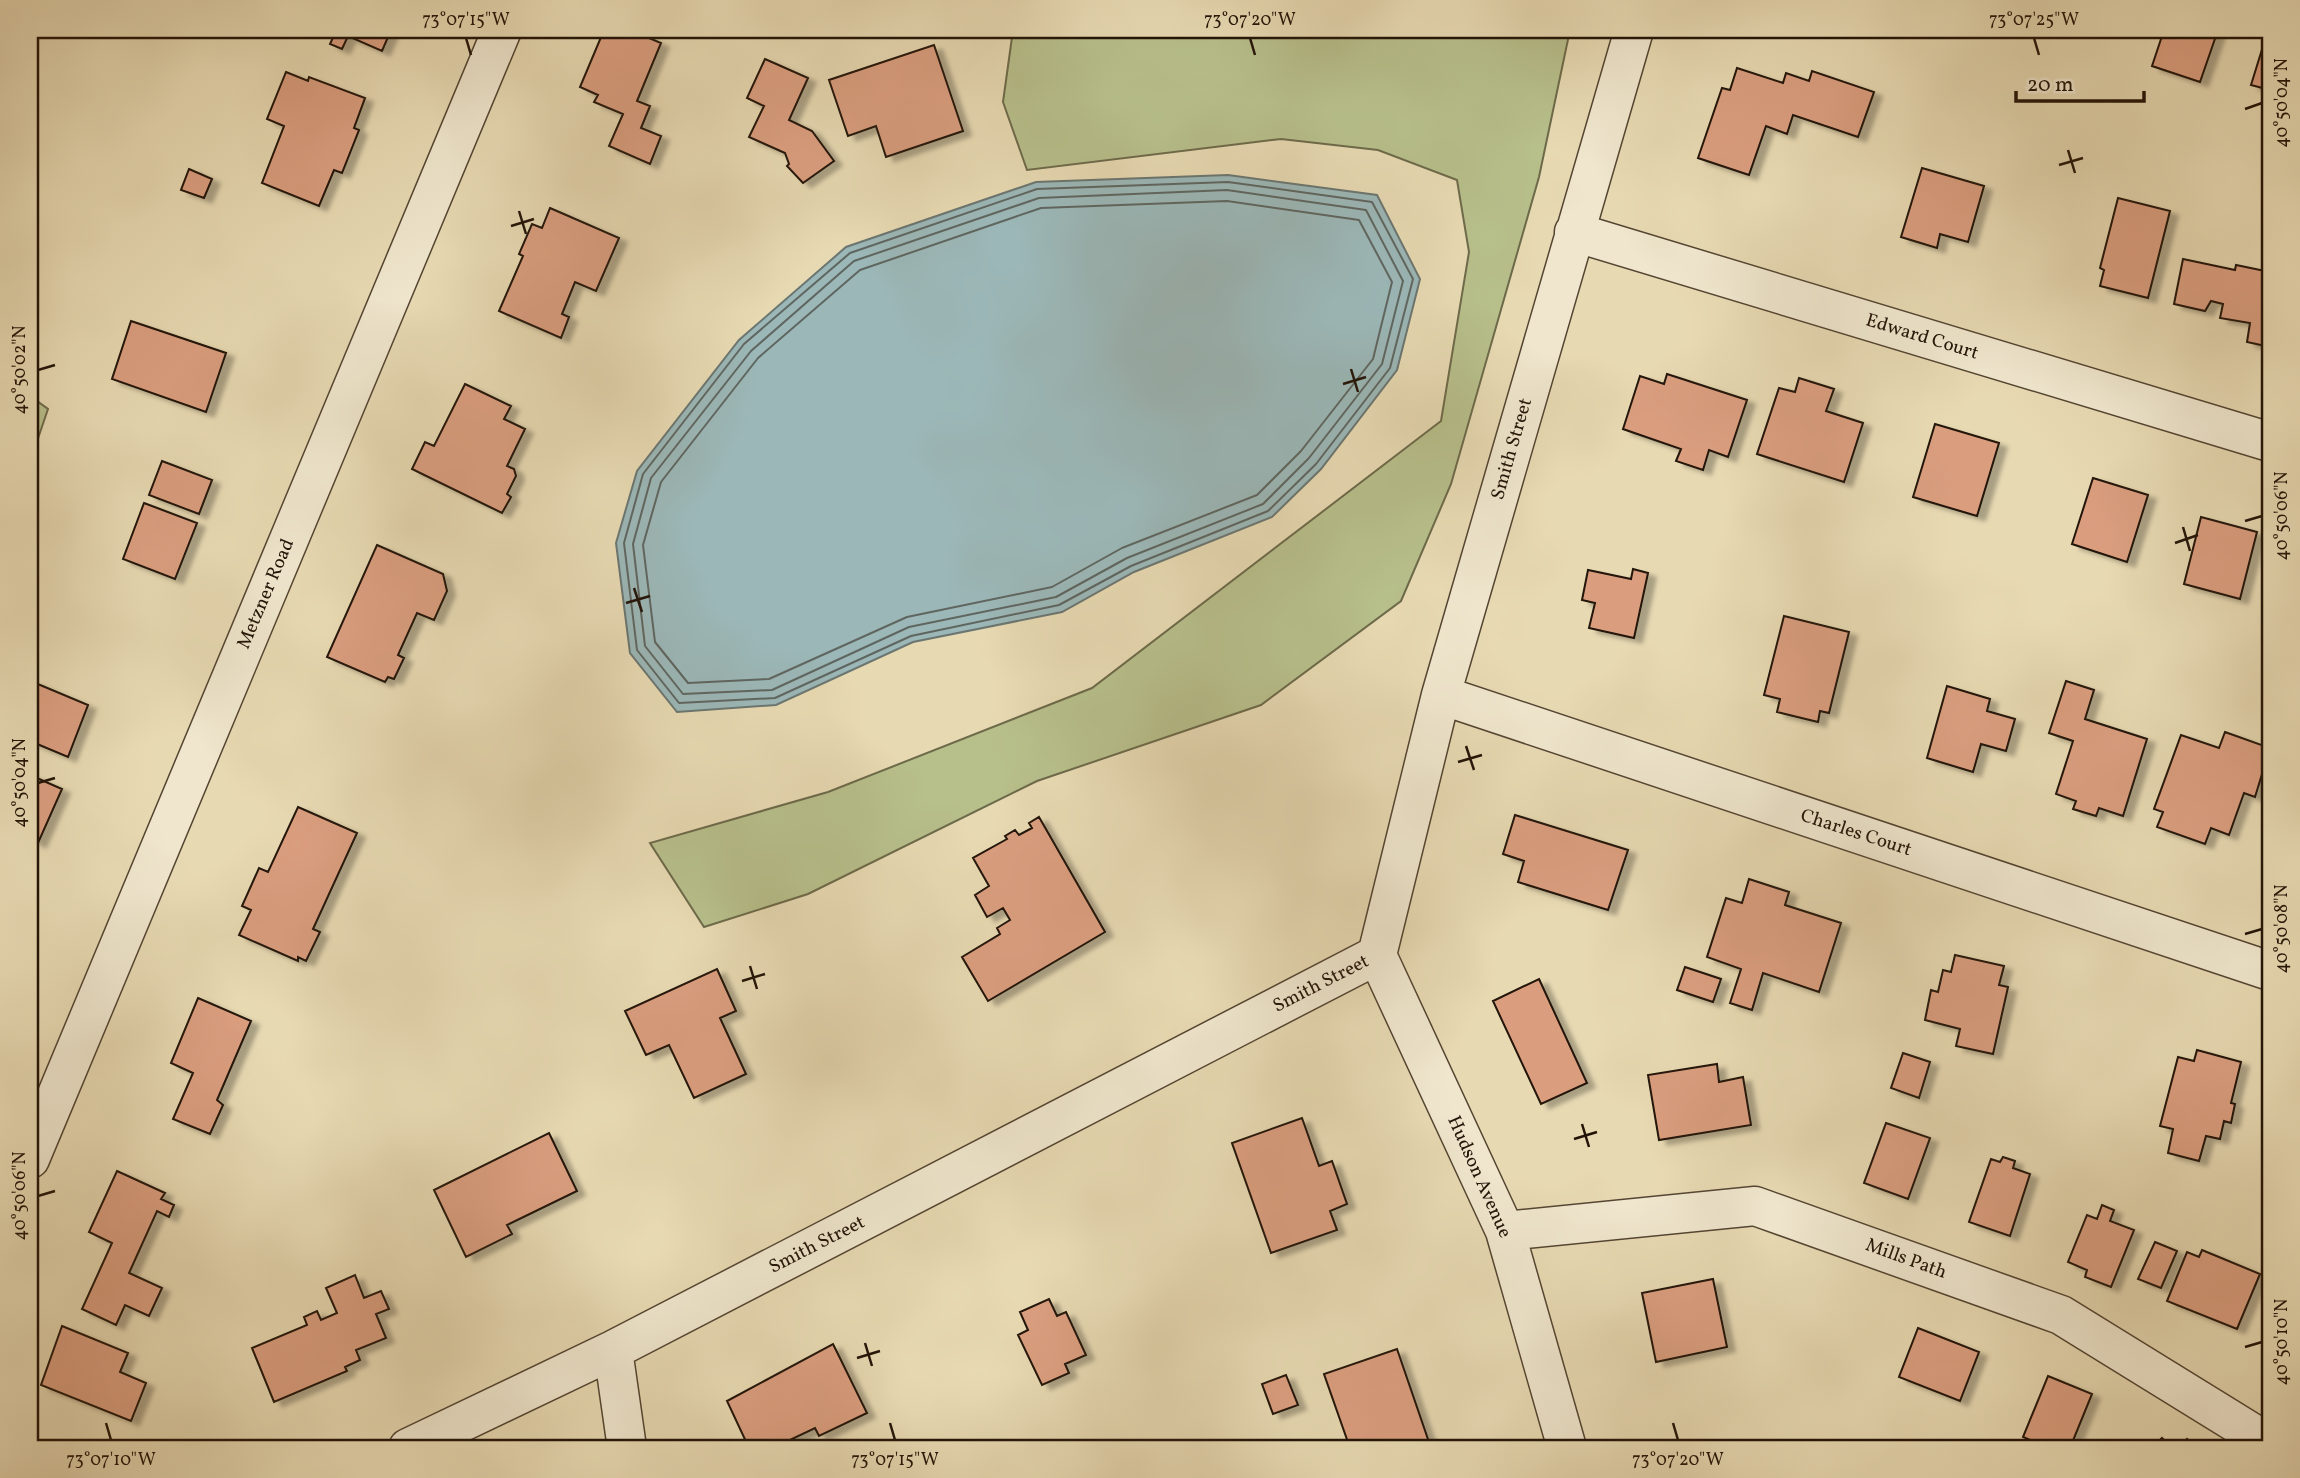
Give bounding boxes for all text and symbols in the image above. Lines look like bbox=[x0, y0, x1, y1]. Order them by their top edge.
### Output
text: 73°07'15"W bbox=[422, 8, 510, 33]
text: 73°07'20"W bbox=[1204, 8, 1296, 33]
text: 73°07'25"W bbox=[1989, 8, 2079, 33]
text: 40°50'04"N bbox=[2270, 58, 2295, 148]
scale bar bbox=[2016, 60, 2144, 104]
text: 20 m bbox=[2027, 71, 2073, 100]
street label: Edward Court bbox=[1862, 308, 1982, 367]
text: 40°50'02"N bbox=[8, 325, 33, 415]
street label: Smith Street bbox=[1485, 395, 1539, 503]
text: 40°50'06"N bbox=[2270, 471, 2295, 561]
street label: Metzner Road bbox=[231, 535, 301, 653]
text: 40°50'04"N bbox=[8, 738, 33, 828]
street label: Charles Court bbox=[1797, 803, 1915, 863]
text: 40°50'08"N bbox=[2270, 884, 2295, 974]
street label: Smith Street bbox=[1268, 949, 1374, 1019]
street label: Hudson Avenue bbox=[1440, 1112, 1518, 1242]
text: 40°50'06"N bbox=[8, 1151, 33, 1241]
street label: Smith Street bbox=[764, 1210, 870, 1280]
street label: Mills Path bbox=[1862, 1232, 1950, 1286]
text: 40°50'10"N bbox=[2270, 1299, 2295, 1385]
text: 73°07'10"W bbox=[66, 1448, 156, 1473]
text: 73°07'15"W bbox=[851, 1448, 939, 1473]
text: 73°07'20"W bbox=[1632, 1448, 1724, 1473]

